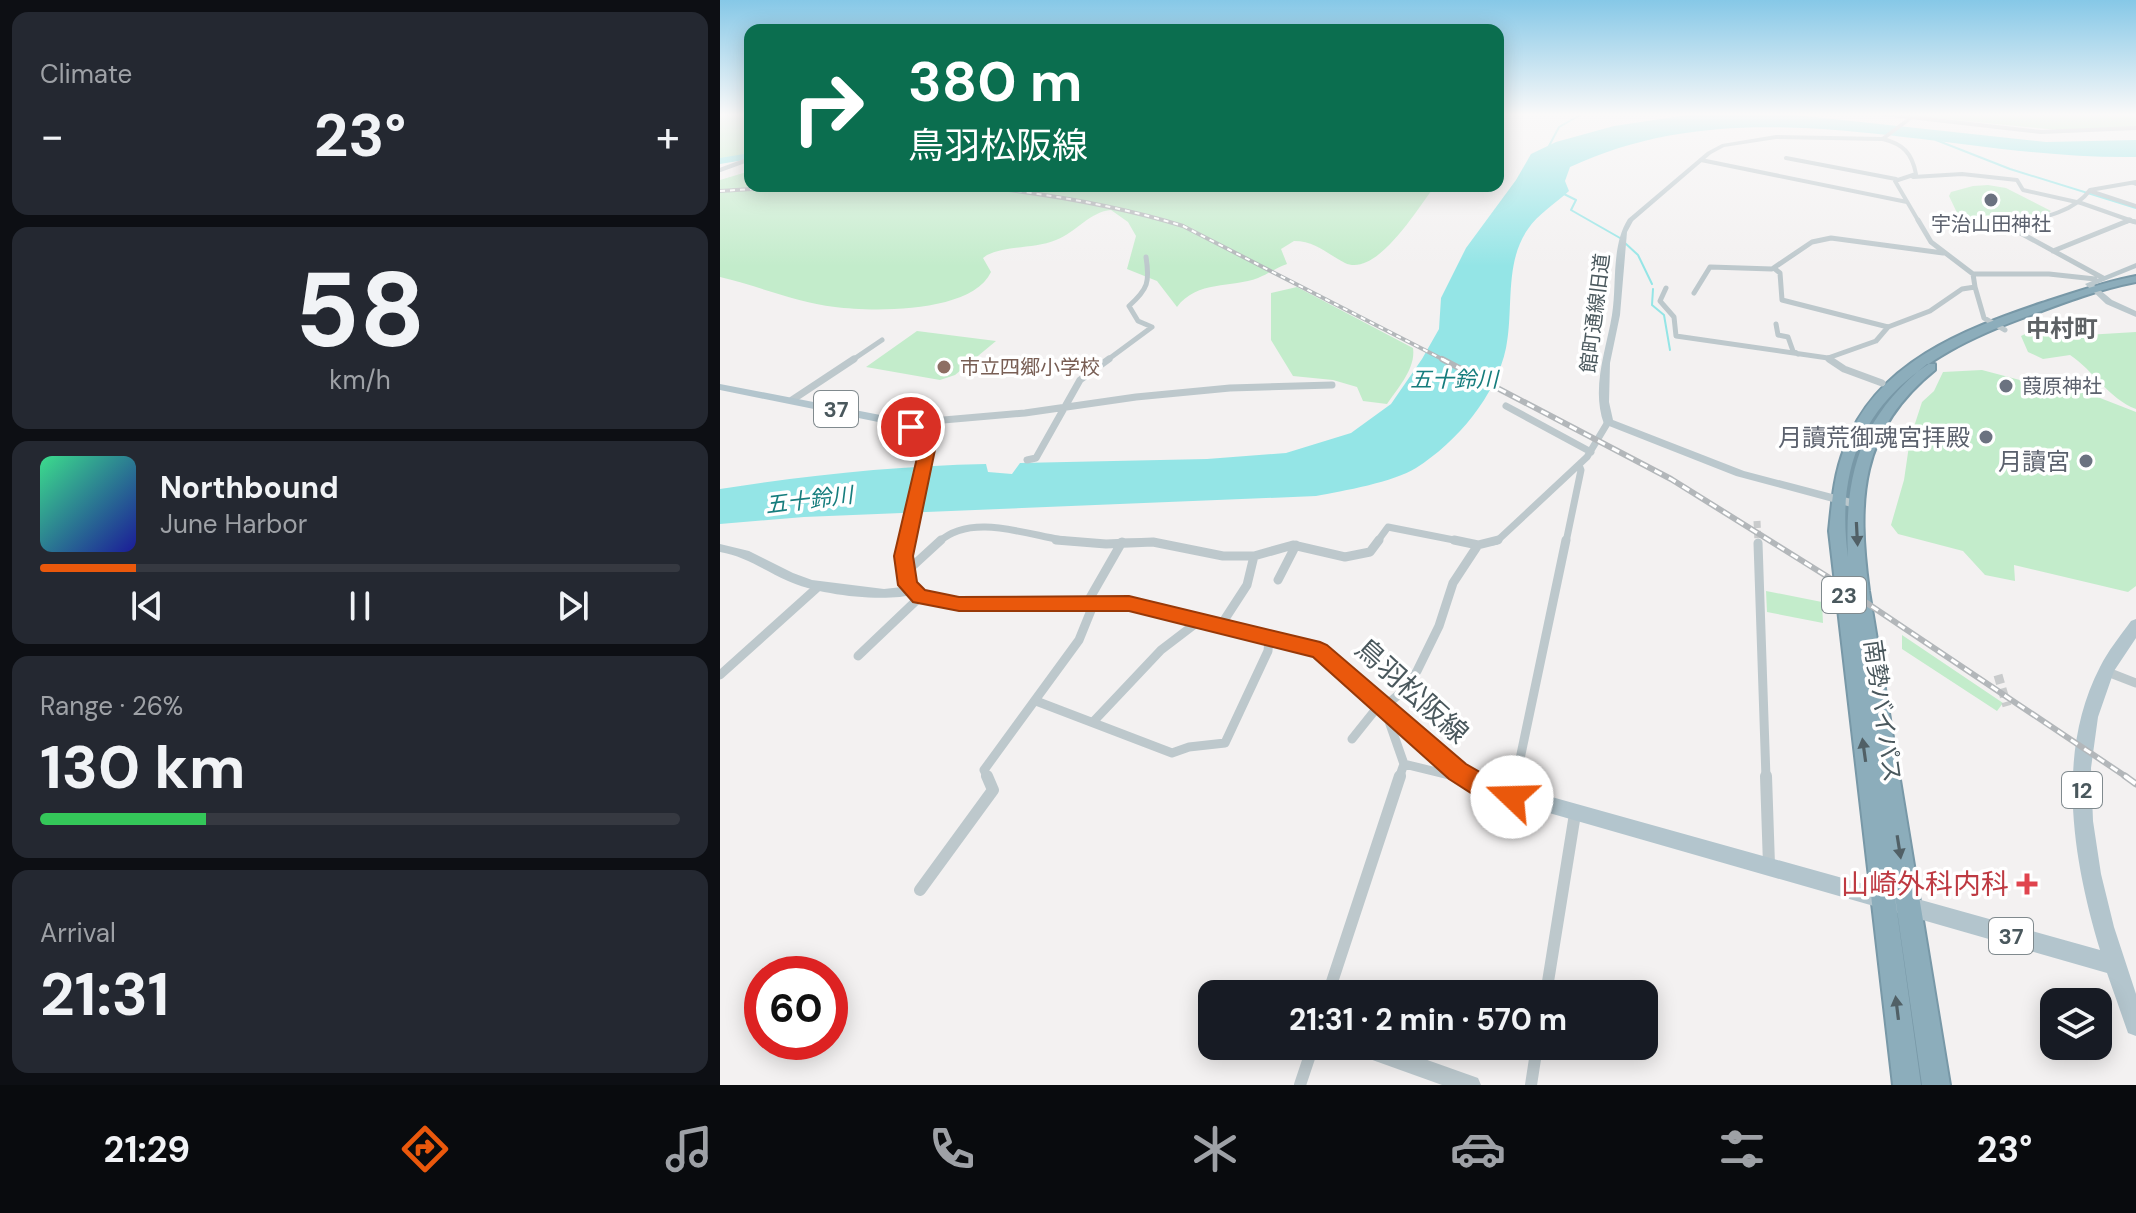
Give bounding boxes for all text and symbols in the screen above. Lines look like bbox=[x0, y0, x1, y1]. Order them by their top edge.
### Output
text: 380 m bbox=[908, 45, 1083, 118]
icon: right bbox=[776, 56, 880, 160]
text: Climate bbox=[40, 57, 132, 91]
text: 23° bbox=[314, 96, 406, 175]
text: − bbox=[40, 107, 64, 165]
text: + bbox=[656, 107, 680, 165]
text: 鳥羽松阪線 bbox=[908, 122, 1088, 169]
marker: 宇治山田神社 bbox=[1982, 191, 2000, 209]
place label: 宇治山田神社 bbox=[1931, 211, 2051, 237]
text: 58 bbox=[295, 243, 425, 378]
street label: 館町通線旧道 bbox=[1575, 252, 1615, 374]
district label: 中村町 bbox=[2026, 313, 2098, 344]
place label: 市立四郷小学校 bbox=[960, 354, 1100, 380]
marker: 市立四郷小学校 bbox=[935, 358, 953, 376]
text: km/h bbox=[329, 363, 391, 397]
water label: 五十鈴川 bbox=[1410, 365, 1500, 394]
place label: 葭原神社 bbox=[2022, 373, 2102, 399]
marker: 葭原神社 bbox=[1997, 377, 2015, 395]
road number: 37 bbox=[814, 391, 858, 427]
pin bbox=[877, 393, 945, 461]
icon: arrive bbox=[889, 405, 933, 449]
place label: 月讀荒御魂宮拝殿 bbox=[1778, 422, 1970, 453]
marker: 月讀荒御魂宮拝殿 bbox=[1977, 428, 1995, 446]
place label: 月讀宮 bbox=[1998, 446, 2070, 477]
marker: 月讀宮 bbox=[2077, 452, 2095, 470]
text: Northbound bbox=[160, 468, 339, 507]
water label: 五十鈴川 bbox=[764, 480, 856, 520]
text: June Harbor bbox=[160, 507, 307, 541]
one-way arrow bbox=[1851, 522, 1864, 547]
road number: 23 bbox=[1822, 577, 1866, 613]
icon: previous bbox=[125, 584, 169, 628]
icon: pause bbox=[338, 584, 382, 628]
icon: next bbox=[551, 584, 595, 628]
street label: 鳥羽松阪線 bbox=[1348, 630, 1476, 752]
street label: 南勢バイパス bbox=[1858, 638, 1908, 784]
text: Range · 26% bbox=[40, 689, 183, 723]
text: 130 km bbox=[40, 728, 246, 807]
one-way arrow bbox=[1857, 737, 1870, 762]
position arrow bbox=[1470, 755, 1554, 839]
road number: 12 bbox=[2062, 772, 2102, 808]
one-way arrow bbox=[1894, 835, 1906, 860]
place label: 山崎外科内科 bbox=[1841, 866, 2009, 903]
marker: 山崎外科内科 bbox=[2016, 873, 2038, 895]
text: Arrival bbox=[40, 916, 116, 950]
road number: 37 bbox=[1989, 918, 2033, 954]
text: 21:31 bbox=[40, 955, 169, 1034]
speed limit sign: 60 bbox=[744, 956, 848, 1060]
map controls bbox=[2040, 988, 2112, 1060]
button: layers bbox=[2040, 988, 2112, 1060]
one-way arrow bbox=[1890, 995, 1903, 1020]
text: 21:31 · 2 min · 570 m bbox=[1289, 1000, 1567, 1039]
icon: directions bbox=[397, 1121, 453, 1177]
icon: music bbox=[661, 1121, 717, 1177]
icon: phone bbox=[924, 1121, 980, 1177]
icon: climate bbox=[1187, 1121, 1243, 1177]
icon: car bbox=[1450, 1121, 1506, 1177]
icon: filters bbox=[1714, 1121, 1770, 1177]
text: 21:29 bbox=[104, 1126, 190, 1173]
text: 23° bbox=[1977, 1126, 2032, 1173]

